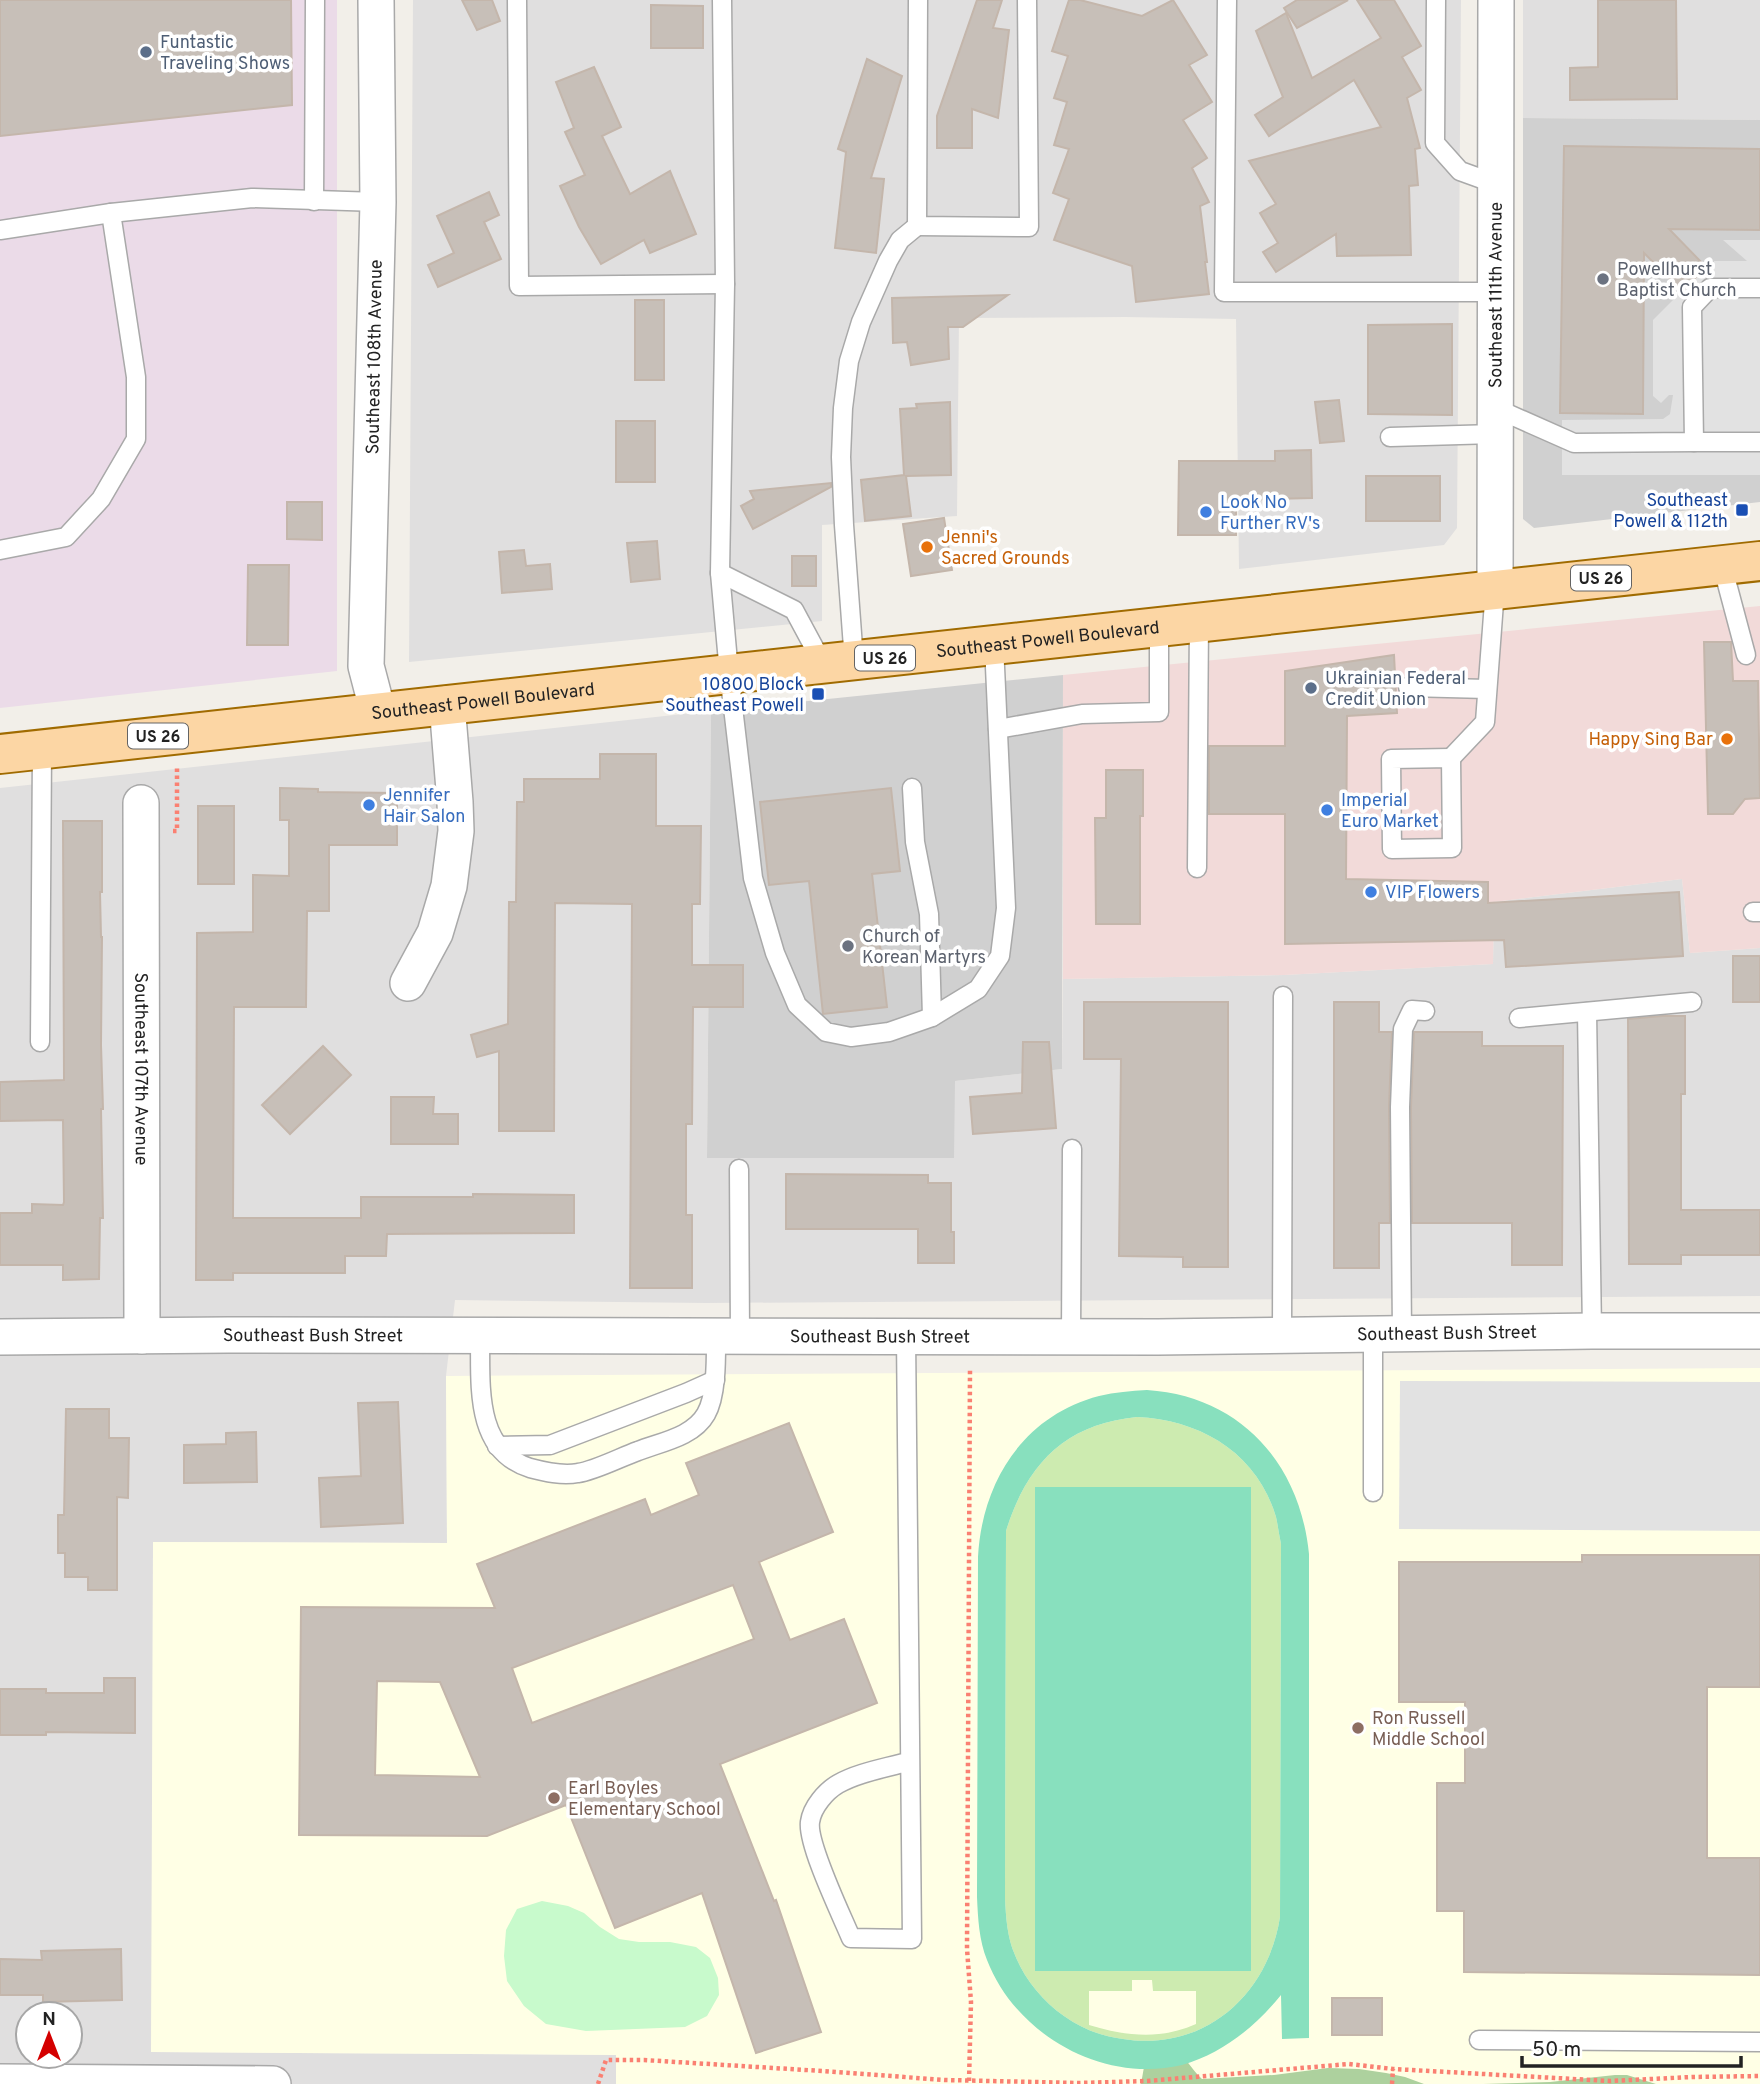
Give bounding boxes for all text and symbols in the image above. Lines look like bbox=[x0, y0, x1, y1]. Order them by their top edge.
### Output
place label: Funtastic Traveling Shows bbox=[160, 32, 290, 76]
marker: Funtastic Traveling Shows bbox=[138, 44, 154, 60]
street label: Southeast 111th Avenue bbox=[1485, 202, 1509, 388]
street label: Southeast 108th Avenue bbox=[362, 259, 389, 455]
place label: Powellhurst Baptist Church bbox=[1617, 259, 1737, 303]
marker: Powellhurst Baptist Church bbox=[1595, 271, 1611, 287]
place label: Southeast Powell & 112th bbox=[1613, 490, 1728, 534]
place label: Look No Further RV's bbox=[1220, 492, 1321, 536]
marker: Southeast Powell & 112th bbox=[1734, 502, 1750, 518]
marker: Look No Further RV's bbox=[1198, 504, 1214, 520]
place label: Jenni's Sacred Grounds bbox=[941, 527, 1070, 571]
marker: Jenni's Sacred Grounds bbox=[919, 539, 935, 555]
road number: US 26 bbox=[1571, 566, 1631, 590]
street label: Southeast Powell Boulevard bbox=[935, 617, 1161, 664]
road number: US 26 bbox=[855, 646, 915, 670]
place label: Ukrainian Federal Credit Union bbox=[1325, 668, 1466, 712]
place label: 10800 Block Southeast Powell bbox=[665, 674, 804, 718]
street label: Southeast Powell Boulevard bbox=[370, 679, 596, 726]
marker: Ukrainian Federal Credit Union bbox=[1303, 680, 1319, 696]
marker: 10800 Block Southeast Powell bbox=[810, 686, 826, 702]
road number: US 26 bbox=[128, 723, 188, 748]
place label: Happy Sing Bar bbox=[1589, 729, 1713, 752]
marker: Happy Sing Bar bbox=[1719, 731, 1735, 747]
place label: Jennifer Hair Salon bbox=[383, 785, 465, 829]
place label: Imperial Euro Market bbox=[1341, 790, 1439, 834]
marker: Jennifer Hair Salon bbox=[361, 797, 377, 813]
marker: Imperial Euro Market bbox=[1319, 802, 1335, 818]
place label: VIP Flowers bbox=[1385, 882, 1480, 905]
marker: VIP Flowers bbox=[1363, 884, 1379, 900]
place label: Church of Korean Martyrs bbox=[862, 926, 986, 970]
marker: Church of Korean Martyrs bbox=[840, 938, 856, 954]
street label: Southeast 107th Avenue bbox=[128, 973, 152, 1165]
street label: Southeast Bush Street bbox=[1357, 1322, 1537, 1347]
street label: Southeast Bush Street bbox=[223, 1325, 403, 1348]
street label: Southeast Bush Street bbox=[790, 1326, 970, 1350]
place label: Ron Russell Middle School bbox=[1372, 1708, 1485, 1752]
marker: Ron Russell Middle School bbox=[1350, 1720, 1366, 1736]
place label: Earl Boyles Elementary School bbox=[568, 1778, 721, 1822]
marker: Earl Boyles Elementary School bbox=[546, 1790, 562, 1806]
north arrow bbox=[14, 2000, 84, 2070]
text: N bbox=[42, 2008, 56, 2032]
scale bar bbox=[1522, 2024, 1741, 2068]
text: 50 m bbox=[1532, 2037, 1581, 2064]

